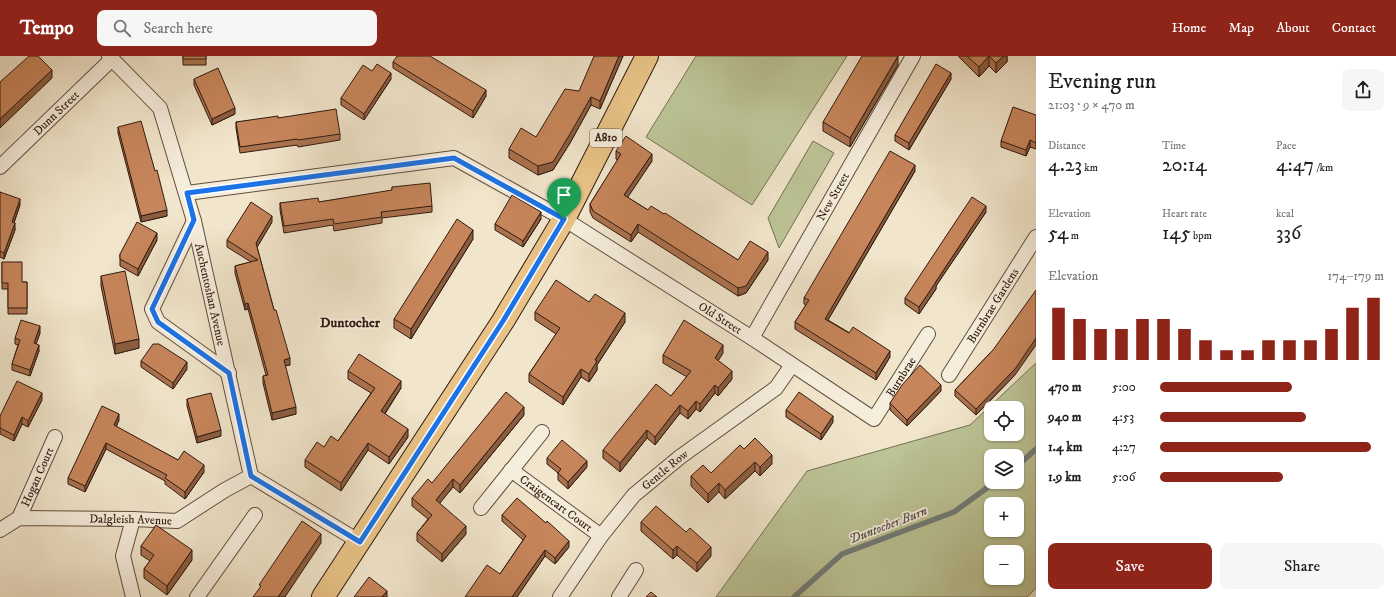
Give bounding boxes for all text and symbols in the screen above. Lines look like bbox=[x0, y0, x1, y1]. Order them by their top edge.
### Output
search box bbox=[97, 10, 377, 46]
text: Tempo bbox=[20, 17, 73, 40]
icon: search bbox=[111, 17, 133, 39]
text: Search here bbox=[143, 19, 213, 38]
text: Home bbox=[1172, 19, 1206, 37]
text: Map bbox=[1228, 19, 1254, 37]
text: About bbox=[1276, 19, 1310, 37]
text: Contact bbox=[1332, 19, 1376, 37]
text: Evening run bbox=[1048, 68, 1156, 95]
button: share bbox=[1342, 69, 1384, 111]
street label: Dunn Street bbox=[30, 87, 82, 138]
text: 21:03 · 9 × 470 m bbox=[1048, 97, 1135, 113]
road number: A810 bbox=[590, 129, 622, 147]
text: Distance bbox=[1048, 139, 1086, 153]
text: Time bbox=[1162, 139, 1186, 153]
text: Pace bbox=[1276, 139, 1296, 153]
text: 4.23 bbox=[1048, 153, 1082, 178]
text: 20:14 bbox=[1162, 153, 1207, 178]
text: 4:47 bbox=[1276, 153, 1314, 178]
text: km bbox=[1082, 161, 1098, 175]
text: /km bbox=[1314, 161, 1333, 175]
street label: New Street bbox=[813, 169, 853, 223]
pin bbox=[547, 178, 581, 219]
icon: arrive bbox=[553, 184, 575, 206]
text: Elevation bbox=[1048, 207, 1091, 221]
text: Heart rate bbox=[1162, 207, 1207, 221]
text: kcal bbox=[1276, 207, 1294, 221]
text: 54 bbox=[1048, 221, 1068, 246]
text: 145 bbox=[1162, 221, 1191, 246]
text: 336 bbox=[1276, 221, 1301, 246]
text: m bbox=[1068, 229, 1079, 243]
text: bpm bbox=[1191, 229, 1212, 243]
street label: Auchentoshan Avenue bbox=[192, 242, 229, 347]
street label: Burnbrae Gardens bbox=[963, 265, 1022, 346]
text: Elevation bbox=[1048, 268, 1098, 284]
text: 174–179 m bbox=[1328, 268, 1384, 284]
street label: Old Street bbox=[696, 298, 745, 337]
district label: Duntocher bbox=[320, 314, 381, 332]
street label: Burnbrae bbox=[883, 354, 919, 400]
text: 470 m bbox=[1048, 379, 1081, 395]
text: 5:00 bbox=[1112, 379, 1136, 395]
map controls bbox=[984, 401, 1024, 585]
button: locate bbox=[984, 401, 1024, 441]
text: 940 m bbox=[1048, 409, 1082, 425]
text: 4:53 bbox=[1112, 409, 1134, 425]
text: 1.4 km bbox=[1048, 439, 1082, 455]
text: 4:27 bbox=[1112, 439, 1136, 455]
street label: Hogan Court bbox=[18, 445, 57, 509]
street label: Gentle Row bbox=[638, 446, 691, 493]
button: layers bbox=[984, 449, 1024, 489]
text: 1.9 km bbox=[1048, 469, 1081, 485]
text: 5:06 bbox=[1112, 469, 1136, 485]
street label: Craigencart Court bbox=[517, 471, 596, 535]
button: + bbox=[984, 497, 1024, 537]
water label: Duntocher Burn bbox=[847, 503, 930, 547]
street label: Dalgleish Avenue bbox=[89, 511, 172, 528]
button: Save bbox=[1048, 543, 1212, 589]
button: Share bbox=[1220, 543, 1384, 589]
button: − bbox=[984, 545, 1024, 585]

